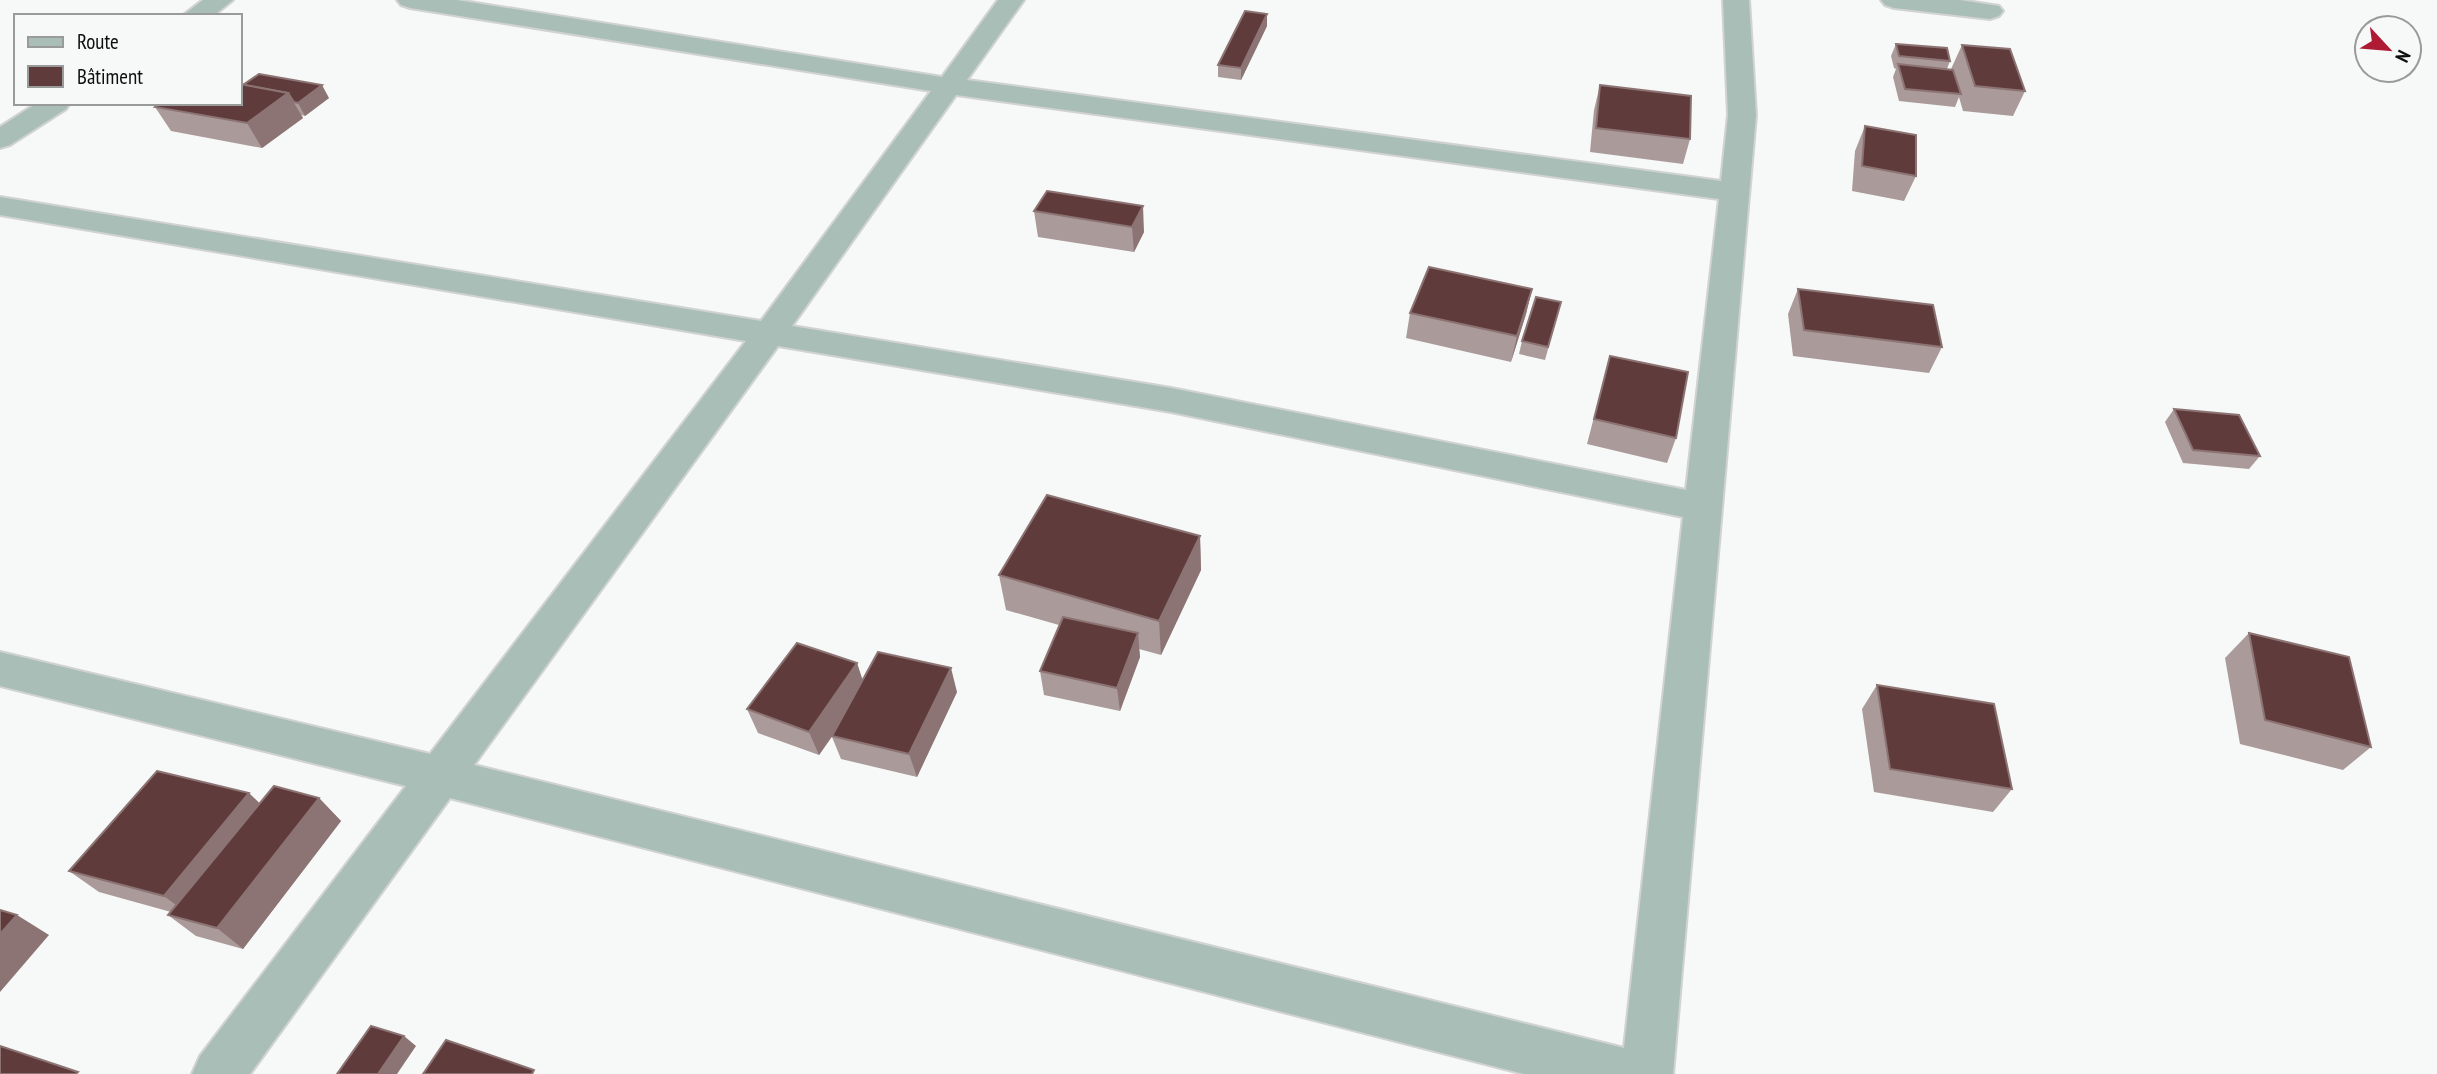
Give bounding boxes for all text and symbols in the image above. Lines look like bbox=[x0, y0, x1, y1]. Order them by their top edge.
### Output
legend bbox=[14, 14, 242, 105]
north arrow bbox=[2353, 14, 2423, 84]
text: Route bbox=[77, 28, 119, 55]
text: N bbox=[2390, 47, 2416, 66]
text: Bâtiment bbox=[77, 63, 143, 90]

